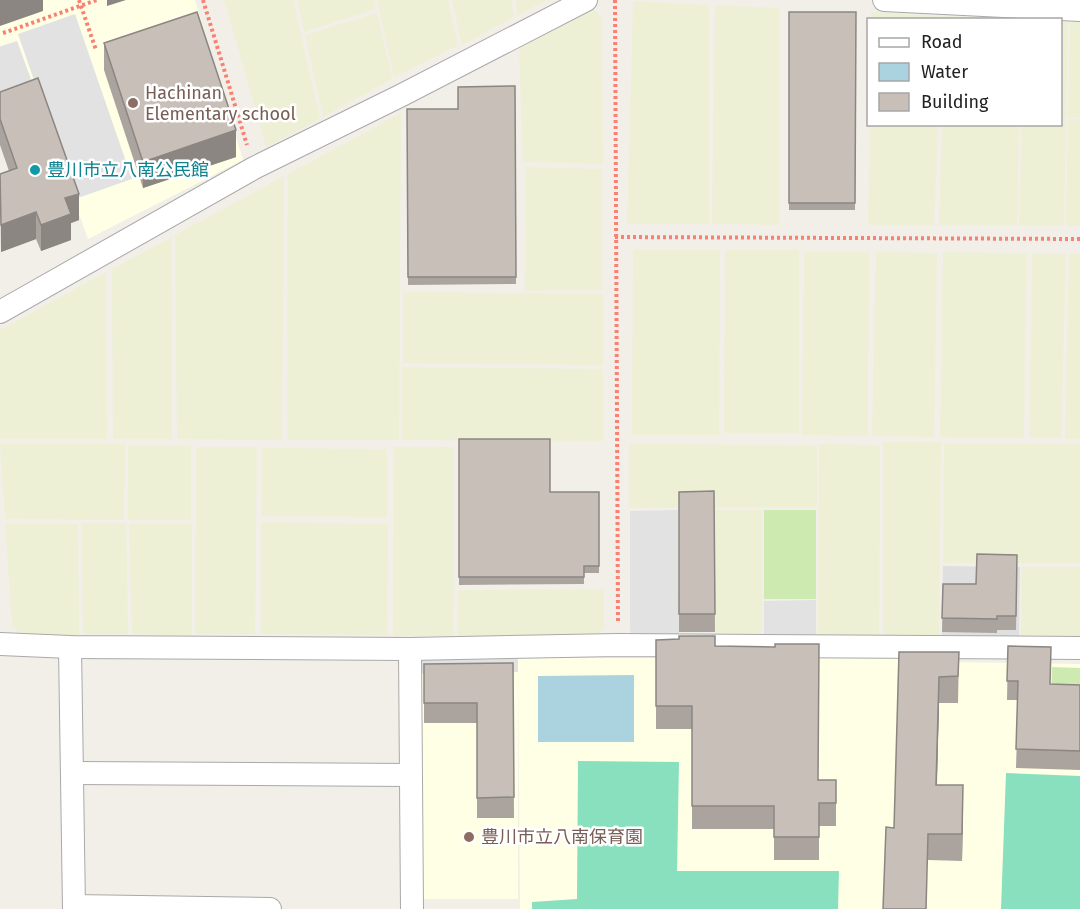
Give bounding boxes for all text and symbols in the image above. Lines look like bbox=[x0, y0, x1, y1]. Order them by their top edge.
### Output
legend bbox=[867, 18, 1062, 126]
text: Road bbox=[921, 31, 963, 53]
text: Water bbox=[921, 61, 968, 83]
place label: Hachinan Elementary school bbox=[145, 82, 296, 125]
text: Building bbox=[921, 91, 989, 113]
marker: Hachinan Elementary school bbox=[126, 96, 140, 110]
place label: 豊川市立八南公民館 bbox=[47, 159, 209, 181]
marker: 豊川市立八南公民館 bbox=[28, 163, 42, 177]
place label: 豊川市立八南保育園 bbox=[481, 826, 643, 848]
marker: 豊川市立八南保育園 bbox=[462, 830, 476, 844]

